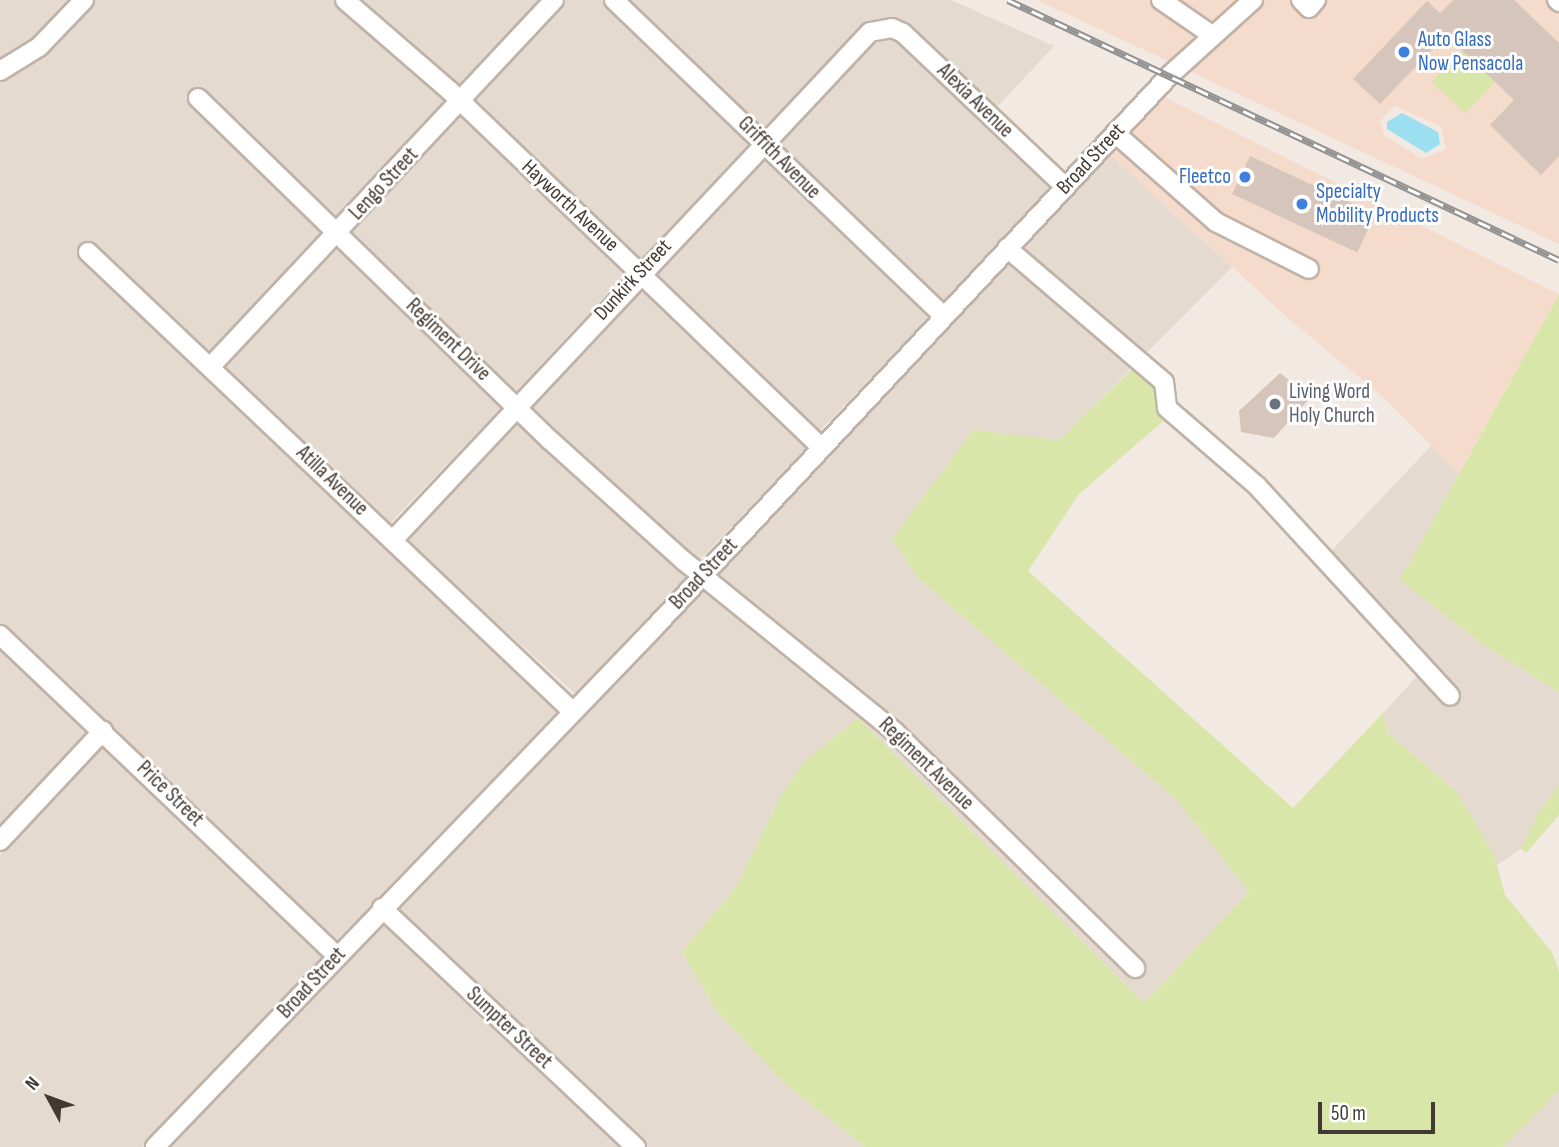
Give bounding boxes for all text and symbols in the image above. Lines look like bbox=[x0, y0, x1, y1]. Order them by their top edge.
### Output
place label: Auto Glass Now Pensacola bbox=[1418, 27, 1523, 77]
marker: Auto Glass Now Pensacola bbox=[1396, 44, 1412, 60]
street label: Alexia Avenue bbox=[932, 59, 1018, 143]
street label: Griffith Avenue bbox=[732, 111, 826, 205]
street label: Broad Street bbox=[1052, 118, 1130, 200]
street label: Lengo Street bbox=[344, 143, 424, 225]
street label: Hayworth Avenue bbox=[516, 155, 624, 257]
place label: Fleetco bbox=[1179, 164, 1231, 190]
marker: Fleetco bbox=[1237, 169, 1253, 185]
place label: Specialty Mobility Products bbox=[1316, 179, 1439, 229]
marker: Specialty Mobility Products bbox=[1294, 196, 1310, 212]
street label: Dunkirk Street bbox=[589, 234, 677, 326]
street label: Regiment Drive bbox=[401, 294, 495, 386]
place label: Living Word Holy Church bbox=[1289, 379, 1375, 429]
marker: Living Word Holy Church bbox=[1267, 396, 1283, 412]
street label: Atilla Avenue bbox=[291, 441, 373, 521]
street label: Broad Street bbox=[665, 533, 743, 615]
street label: Regiment Avenue bbox=[873, 712, 979, 816]
street label: Price Street bbox=[131, 756, 209, 832]
street label: Broad Street bbox=[273, 942, 351, 1024]
street label: Sumpter Street bbox=[461, 982, 557, 1074]
north arrow bbox=[14, 1063, 84, 1133]
text: N bbox=[21, 1073, 45, 1095]
scale bar bbox=[1321, 1088, 1438, 1132]
text: 50 m bbox=[1331, 1101, 1366, 1126]

